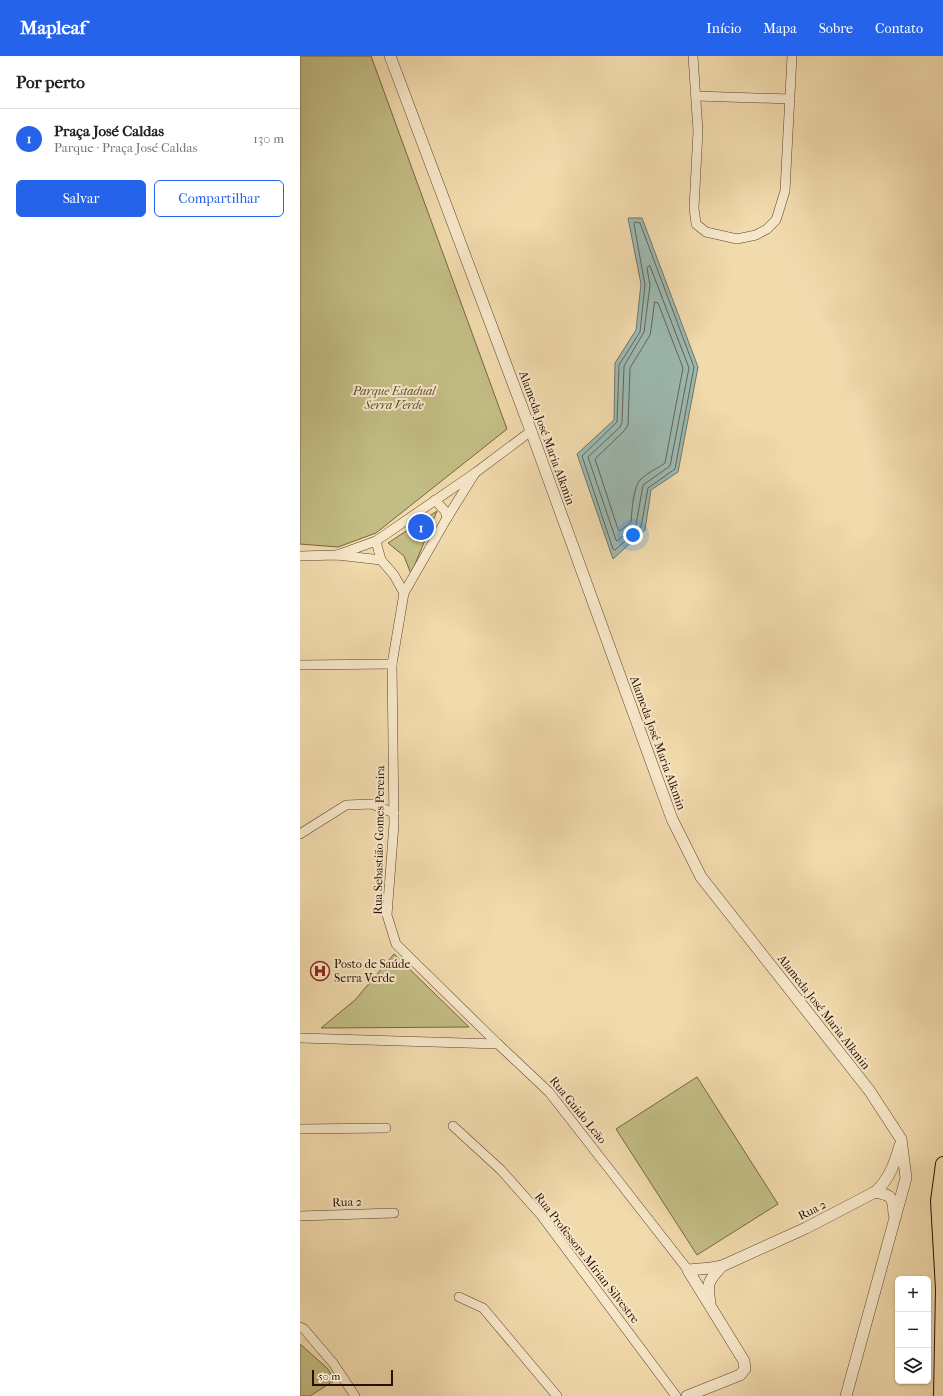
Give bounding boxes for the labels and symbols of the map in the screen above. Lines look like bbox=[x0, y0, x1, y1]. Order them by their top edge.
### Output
street label: Alameda José Maria Alkmin bbox=[516, 368, 578, 507]
park label: Parque Estadual Serra Verde bbox=[352, 384, 437, 412]
pin: 1 bbox=[408, 512, 434, 542]
your location bbox=[623, 525, 643, 545]
street label: Alameda José Maria Alkmin bbox=[627, 673, 689, 812]
street label: Rua Sebastião Gomes Pereira bbox=[371, 765, 387, 915]
street label: Alameda José Maria Alkmin bbox=[774, 951, 873, 1072]
place label: Posto de Saúde Serra Verde bbox=[334, 957, 410, 985]
hospital icon: Posto de Saúde Serra Verde bbox=[309, 960, 331, 982]
street label: Rua Guido Leão bbox=[547, 1074, 609, 1146]
street label: Rua Professora Mírian Silvestre bbox=[532, 1190, 642, 1326]
street label: Rua 2 bbox=[332, 1194, 362, 1210]
street label: Rua 2 bbox=[796, 1197, 828, 1223]
scale bar bbox=[312, 1368, 393, 1387]

